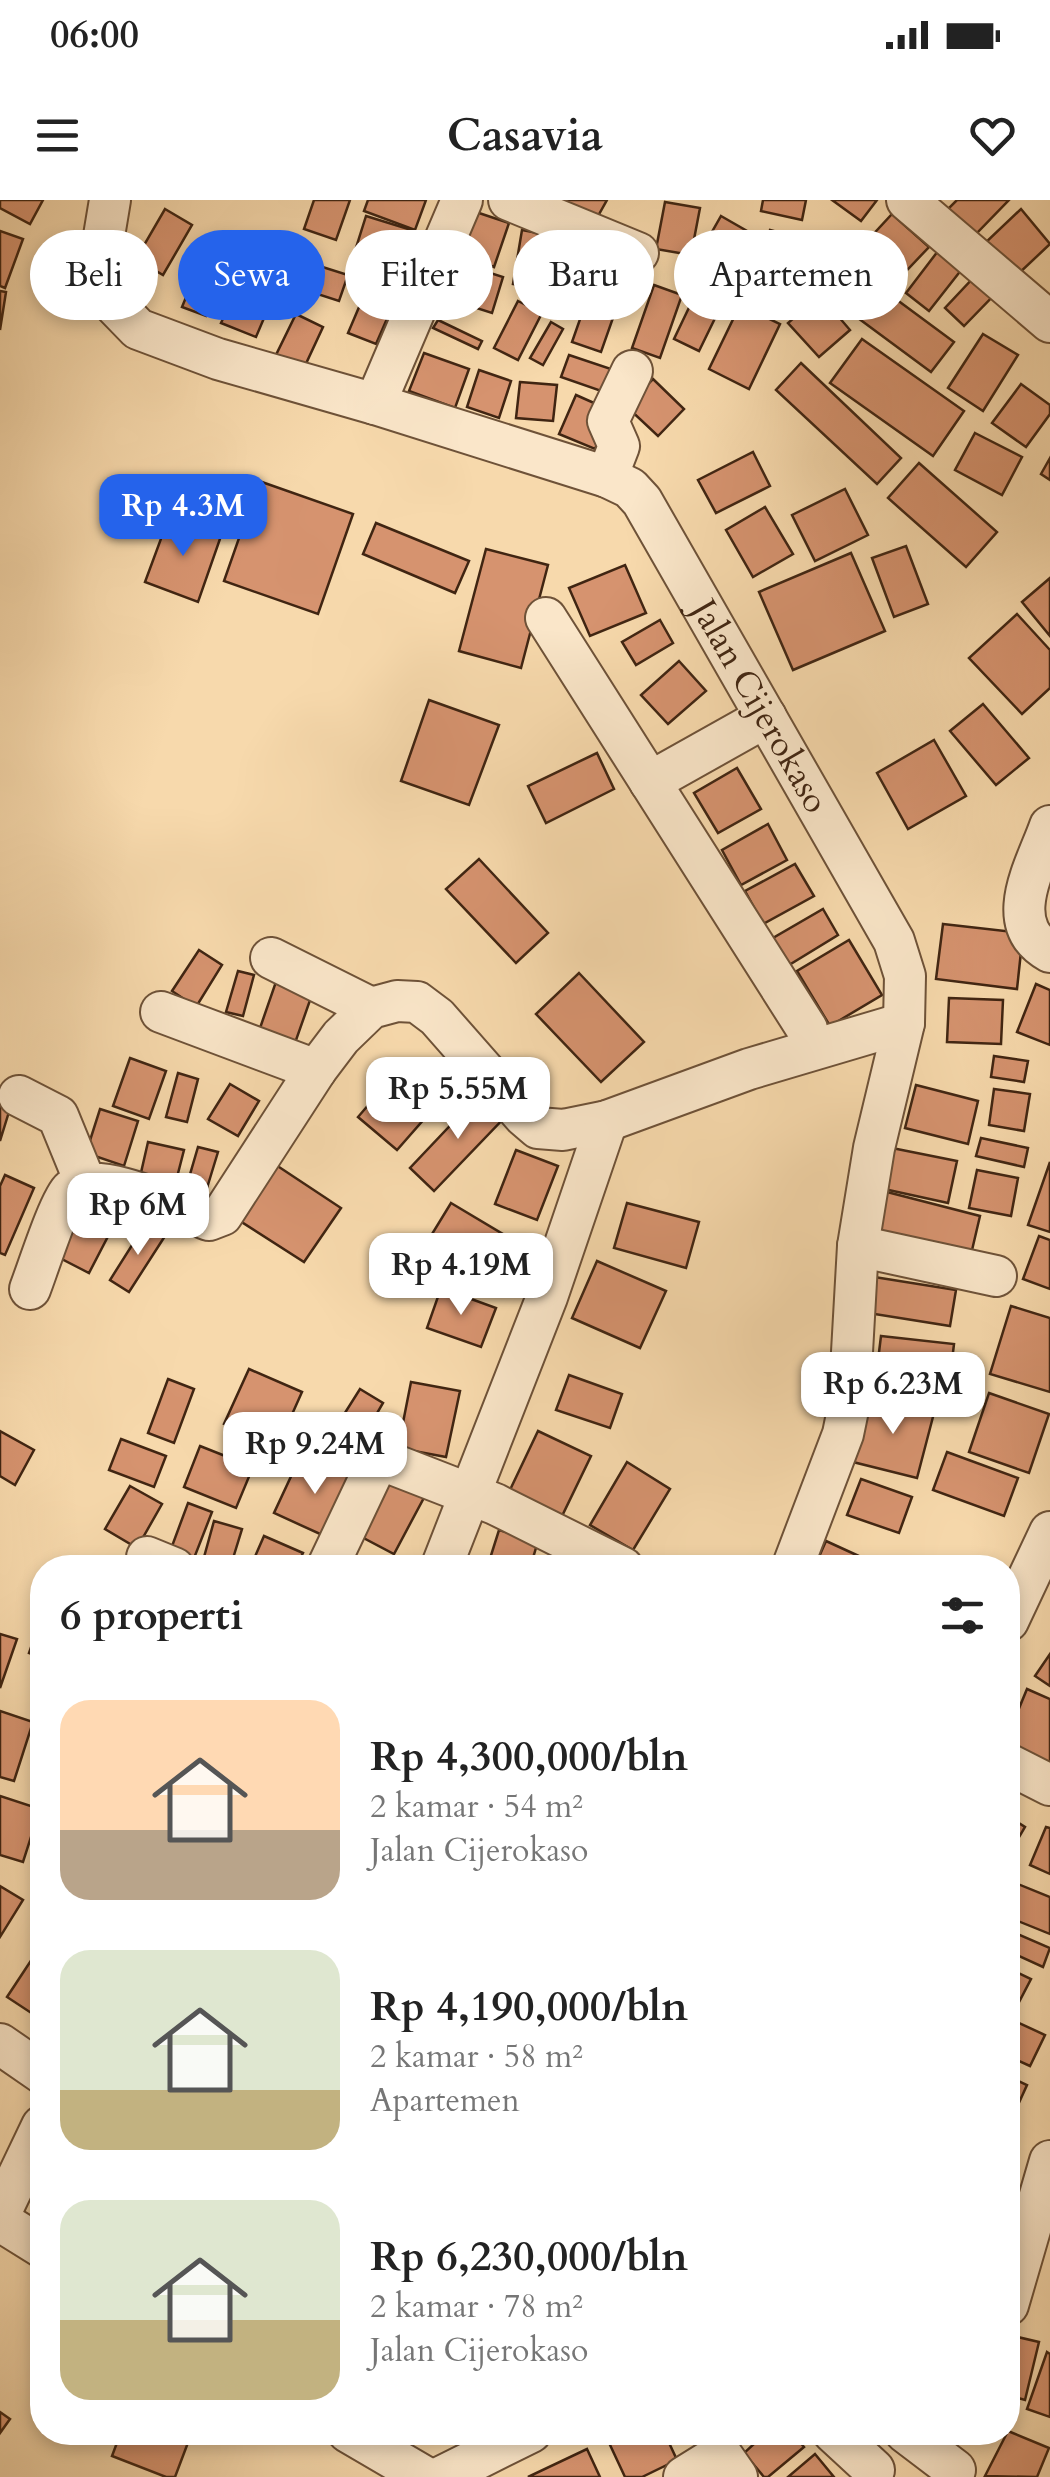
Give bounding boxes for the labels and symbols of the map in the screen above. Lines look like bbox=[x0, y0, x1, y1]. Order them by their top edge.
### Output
pin: Rp 4.3M bbox=[91, 474, 275, 559]
street label: Jalan Cijerokaso bbox=[677, 586, 840, 822]
pin: Rp 5.55M bbox=[355, 1057, 561, 1142]
pin: Rp 6M bbox=[68, 1173, 208, 1258]
pin: Rp 4.19M bbox=[358, 1233, 564, 1318]
pin: Rp 6.23M bbox=[790, 1352, 996, 1437]
pin: Rp 9.24M bbox=[212, 1412, 418, 1497]

